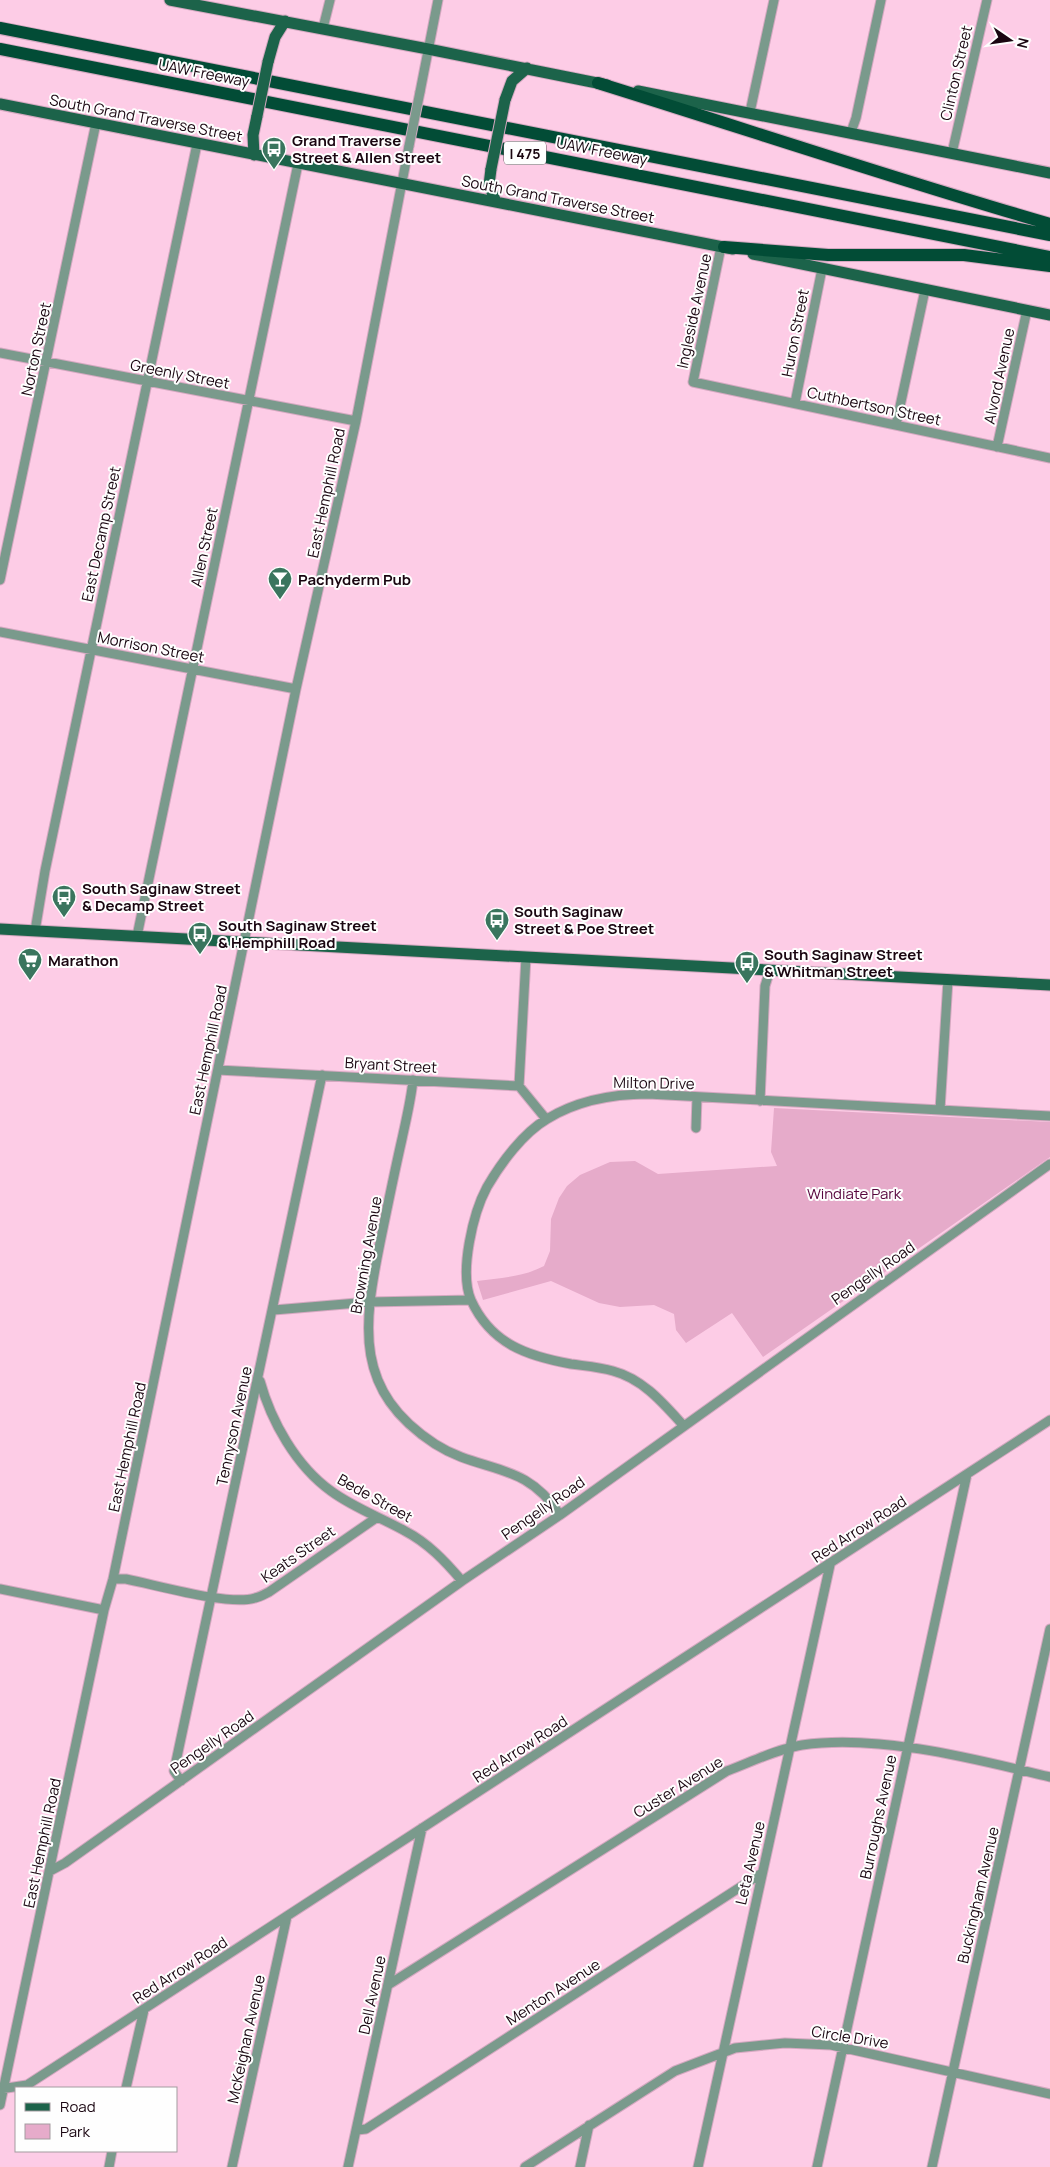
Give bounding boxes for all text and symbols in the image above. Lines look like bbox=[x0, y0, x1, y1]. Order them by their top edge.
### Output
north arrow bbox=[985, 15, 1035, 65]
street label: Clinton Street bbox=[935, 23, 977, 123]
text: N bbox=[1013, 36, 1034, 50]
street label: UAW Freeway bbox=[157, 54, 251, 92]
street label: South Grand Traverse Street bbox=[48, 89, 244, 147]
place label: Grand Traverse Street & Allen Street bbox=[292, 130, 441, 168]
street label: UAW Freeway bbox=[555, 132, 649, 170]
bus stop icon: Grand Traverse Street & Allen Street bbox=[261, 136, 287, 170]
road number: I 475 bbox=[504, 142, 546, 164]
street label: South Grand Traverse Street bbox=[460, 170, 656, 228]
street label: Ingleside Avenue bbox=[672, 251, 716, 370]
street label: Huron Street bbox=[776, 287, 814, 379]
street label: Norton Street bbox=[16, 300, 56, 398]
street label: Alvord Avenue bbox=[979, 326, 1019, 426]
street label: Greenly Street bbox=[129, 354, 231, 394]
street label: Cuthbertson Street bbox=[805, 382, 943, 430]
street label: East Hemphill Road bbox=[302, 426, 350, 560]
street label: East Decamp Street bbox=[76, 464, 126, 604]
street label: Allen Street bbox=[185, 505, 223, 589]
bar icon: Pachyderm Pub bbox=[267, 566, 293, 600]
place label: Pachyderm Pub bbox=[298, 569, 411, 590]
street label: Morrison Street bbox=[96, 626, 206, 668]
place label: South Saginaw Street & Decamp Street bbox=[82, 878, 241, 916]
bus stop icon: South Saginaw Street & Decamp Street bbox=[51, 884, 77, 918]
place label: South Saginaw Street & Poe Street bbox=[514, 901, 654, 939]
bus stop icon: South Saginaw Street & Poe Street bbox=[484, 907, 510, 941]
place label: South Saginaw Street & Hemphill Road bbox=[218, 915, 377, 953]
bus stop icon: South Saginaw Street & Hemphill Road bbox=[187, 921, 213, 955]
place label: South Saginaw Street & Whitman Street bbox=[764, 944, 923, 982]
supermarket icon: Marathon bbox=[17, 947, 43, 981]
place label: Marathon bbox=[48, 950, 118, 971]
bus stop icon: South Saginaw Street & Whitman Street bbox=[734, 950, 760, 984]
street label: East Hemphill Road bbox=[184, 983, 232, 1117]
street label: Bryant Street bbox=[344, 1052, 438, 1078]
street label: Milton Drive bbox=[613, 1072, 695, 1094]
park label: Windiate Park bbox=[807, 1183, 902, 1204]
street label: Browning Avenue bbox=[345, 1194, 387, 1315]
street label: Pengelly Road bbox=[827, 1236, 919, 1310]
street label: Tennyson Avenue bbox=[211, 1364, 257, 1488]
street label: East Hemphill Road bbox=[103, 1380, 151, 1514]
street label: Bede Street bbox=[334, 1469, 416, 1527]
street label: Pengelly Road bbox=[497, 1471, 589, 1545]
street label: Red Arrow Road bbox=[808, 1491, 910, 1567]
street label: Keats Street bbox=[257, 1521, 339, 1587]
street label: Pengelly Road bbox=[166, 1705, 258, 1779]
street label: Red Arrow Road bbox=[469, 1711, 571, 1787]
street label: Custer Avenue bbox=[629, 1751, 727, 1823]
street label: Burroughs Avenue bbox=[855, 1753, 901, 1881]
street label: East Hemphill Road bbox=[18, 1776, 66, 1910]
street label: Leta Avenue bbox=[730, 1819, 770, 1907]
street label: Buckingham Avenue bbox=[952, 1824, 1004, 1965]
street label: Red Arrow Road bbox=[129, 1932, 231, 2008]
street label: Dell Avenue bbox=[353, 1953, 391, 2036]
street label: Menton Avenue bbox=[502, 1954, 604, 2030]
street label: McKeighan Avenue bbox=[222, 1973, 270, 2105]
street label: Circle Drive bbox=[810, 2021, 890, 2053]
legend bbox=[15, 2087, 178, 2152]
text: Road bbox=[60, 2096, 96, 2117]
text: Park bbox=[60, 2121, 90, 2142]

